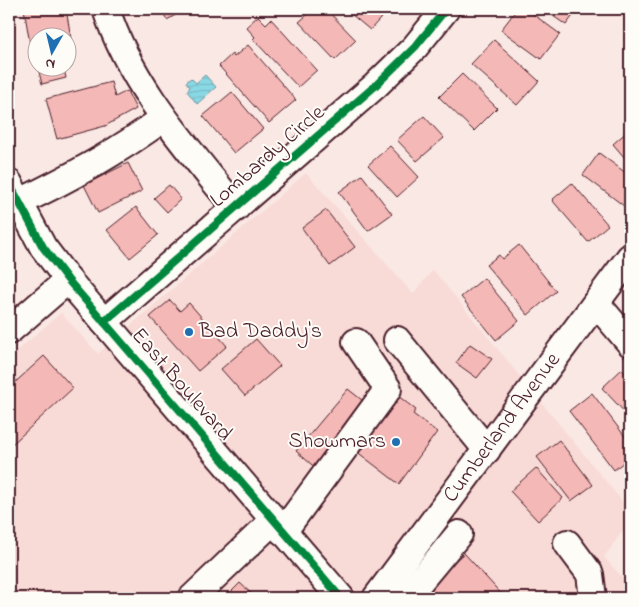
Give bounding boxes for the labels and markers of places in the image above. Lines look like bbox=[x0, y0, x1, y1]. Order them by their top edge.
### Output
place label: Bad Daddy's bbox=[198, 316, 322, 349]
marker: Bad Daddy's bbox=[183, 326, 195, 338]
place label: Showmars bbox=[289, 426, 386, 458]
marker: Showmars bbox=[390, 436, 402, 448]

